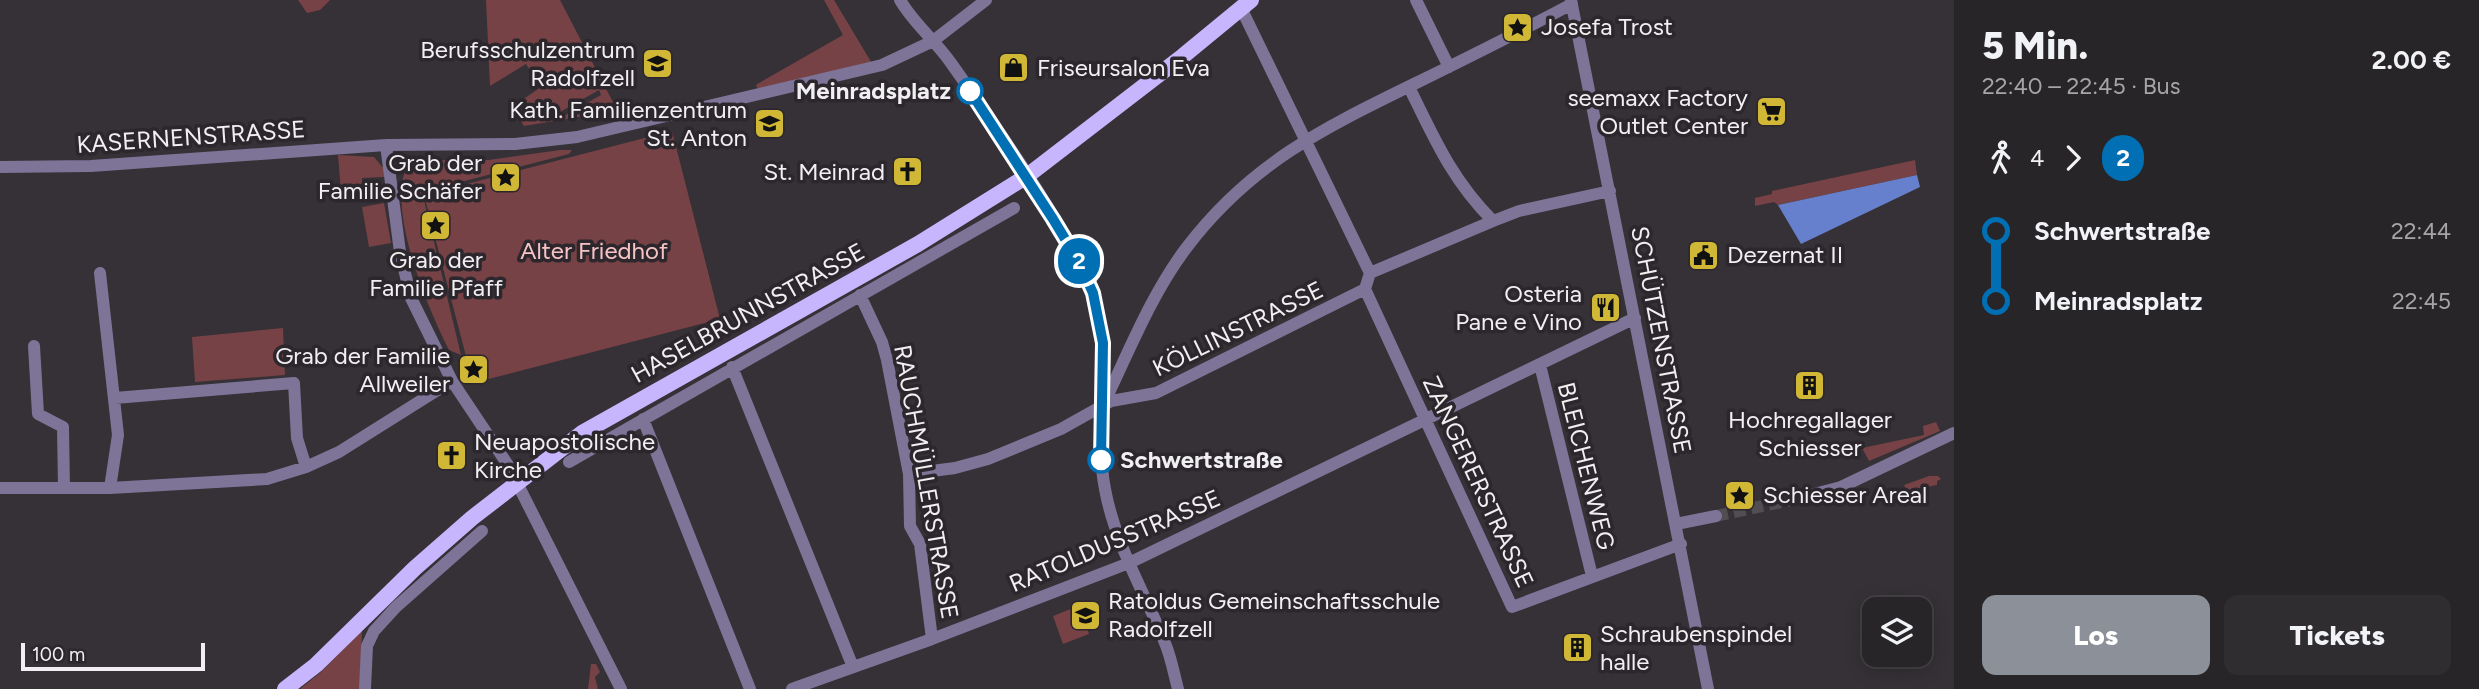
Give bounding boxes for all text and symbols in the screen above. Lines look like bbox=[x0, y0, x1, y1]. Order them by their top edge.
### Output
place icon: Josefa Trost bbox=[1501, 10, 1535, 44]
place label: Josefa Trost bbox=[1541, 12, 1673, 41]
text: 5 Min. bbox=[1982, 23, 2088, 69]
place label: Berufsschulzentrum Radolfzell bbox=[420, 35, 635, 92]
text: 2.00 € bbox=[2372, 44, 2451, 76]
school or university icon: Berufsschulzentrum Radolfzell bbox=[641, 47, 675, 81]
shop icon: Friseursalon Eva bbox=[997, 51, 1031, 85]
place label: Friseursalon Eva bbox=[1037, 53, 1210, 82]
text: 22:40 – 22:45 · Bus bbox=[1982, 72, 2180, 100]
place label: Meinradsplatz bbox=[796, 76, 951, 105]
marker: Meinradsplatz bbox=[957, 78, 983, 104]
place label: seemaxx Factory Outlet Center bbox=[1567, 83, 1748, 140]
place label: Kath. Familienzentrum St. Anton bbox=[509, 95, 747, 152]
supermarket icon: seemaxx Factory Outlet Center bbox=[1754, 95, 1788, 129]
school or university icon: Kath. Familienzentrum St. Anton bbox=[753, 107, 787, 141]
street label: KASERNENSTRASSE bbox=[76, 114, 306, 159]
icon: walk bbox=[1982, 139, 2020, 177]
icon: forward bbox=[2054, 139, 2092, 177]
text: 2 bbox=[2116, 143, 2130, 172]
text: 4 bbox=[2030, 144, 2044, 172]
place label: Grab der Familie Schäfer bbox=[318, 148, 482, 205]
church icon: St. Meinrad bbox=[891, 155, 925, 189]
place label: St. Meinrad bbox=[763, 157, 885, 186]
place icon: Grab der Familie Schäfer bbox=[488, 160, 522, 194]
place icon: Grab der Familie Pfaff bbox=[419, 209, 453, 243]
text: Schwertstraße bbox=[2034, 215, 2210, 247]
text: 22:44 bbox=[2391, 217, 2451, 245]
street label: SCHÜTZENSTRASSE bbox=[1625, 224, 1698, 456]
park label: Alter Friedhof bbox=[520, 236, 668, 265]
street label: HASELBRUNNSTRASSE bbox=[626, 236, 870, 389]
line badge: 2 bbox=[1056, 238, 1102, 284]
public building icon: Dezernat II bbox=[1687, 238, 1721, 272]
place label: Dezernat II bbox=[1727, 240, 1843, 269]
place label: Grab der Familie Pfaff bbox=[369, 245, 503, 302]
text: 2 bbox=[1072, 246, 1086, 275]
street label: KÖLLINSTRASSE bbox=[1148, 275, 1328, 382]
place label: Osteria Pane e Vino bbox=[1455, 279, 1582, 336]
text: Meinradsplatz bbox=[2034, 285, 2202, 317]
text: 22:45 bbox=[2392, 287, 2451, 315]
restaurant icon: Osteria Pane e Vino bbox=[1588, 291, 1622, 325]
place label: Grab der Familie Allweiler bbox=[275, 341, 450, 398]
street label: RAUCHMÜLLERSTRASSE bbox=[888, 342, 965, 621]
place icon: Grab der Familie Allweiler bbox=[456, 353, 490, 387]
building icon: Hochregallager Schiesser bbox=[1793, 369, 1827, 403]
street label: ZANGERERSTRASSE bbox=[1417, 371, 1540, 592]
street label: BLEICHENWEG bbox=[1552, 379, 1621, 553]
place label: Hochregallager Schiesser bbox=[1728, 405, 1892, 462]
place label: Neuapostolische Kirche bbox=[474, 427, 655, 484]
church icon: Neuapostolische Kirche bbox=[434, 439, 468, 473]
place label: Schwertstraße bbox=[1120, 445, 1283, 474]
marker: Schwertstraße bbox=[1088, 447, 1114, 473]
place icon: Schiesser Areal bbox=[1723, 478, 1757, 512]
place label: Schiesser Areal bbox=[1763, 480, 1927, 509]
street label: RATOLDUSSTRASSE bbox=[1005, 483, 1225, 598]
place label: Ratoldus Gemeinschaftsschule Radolfzell bbox=[1108, 586, 1440, 643]
button: Los bbox=[1982, 595, 2210, 675]
button: Tickets bbox=[2224, 595, 2451, 675]
map controls bbox=[1862, 597, 1932, 667]
button: layers bbox=[1862, 597, 1932, 667]
school or university icon: Ratoldus Gemeinschaftsschule Radolfzell bbox=[1068, 598, 1102, 632]
place label: Schraubenspindel halle bbox=[1600, 619, 1792, 676]
building icon: Schraubenspindel halle bbox=[1560, 631, 1594, 665]
scale bar bbox=[21, 640, 205, 672]
text: 100 m bbox=[32, 643, 85, 666]

